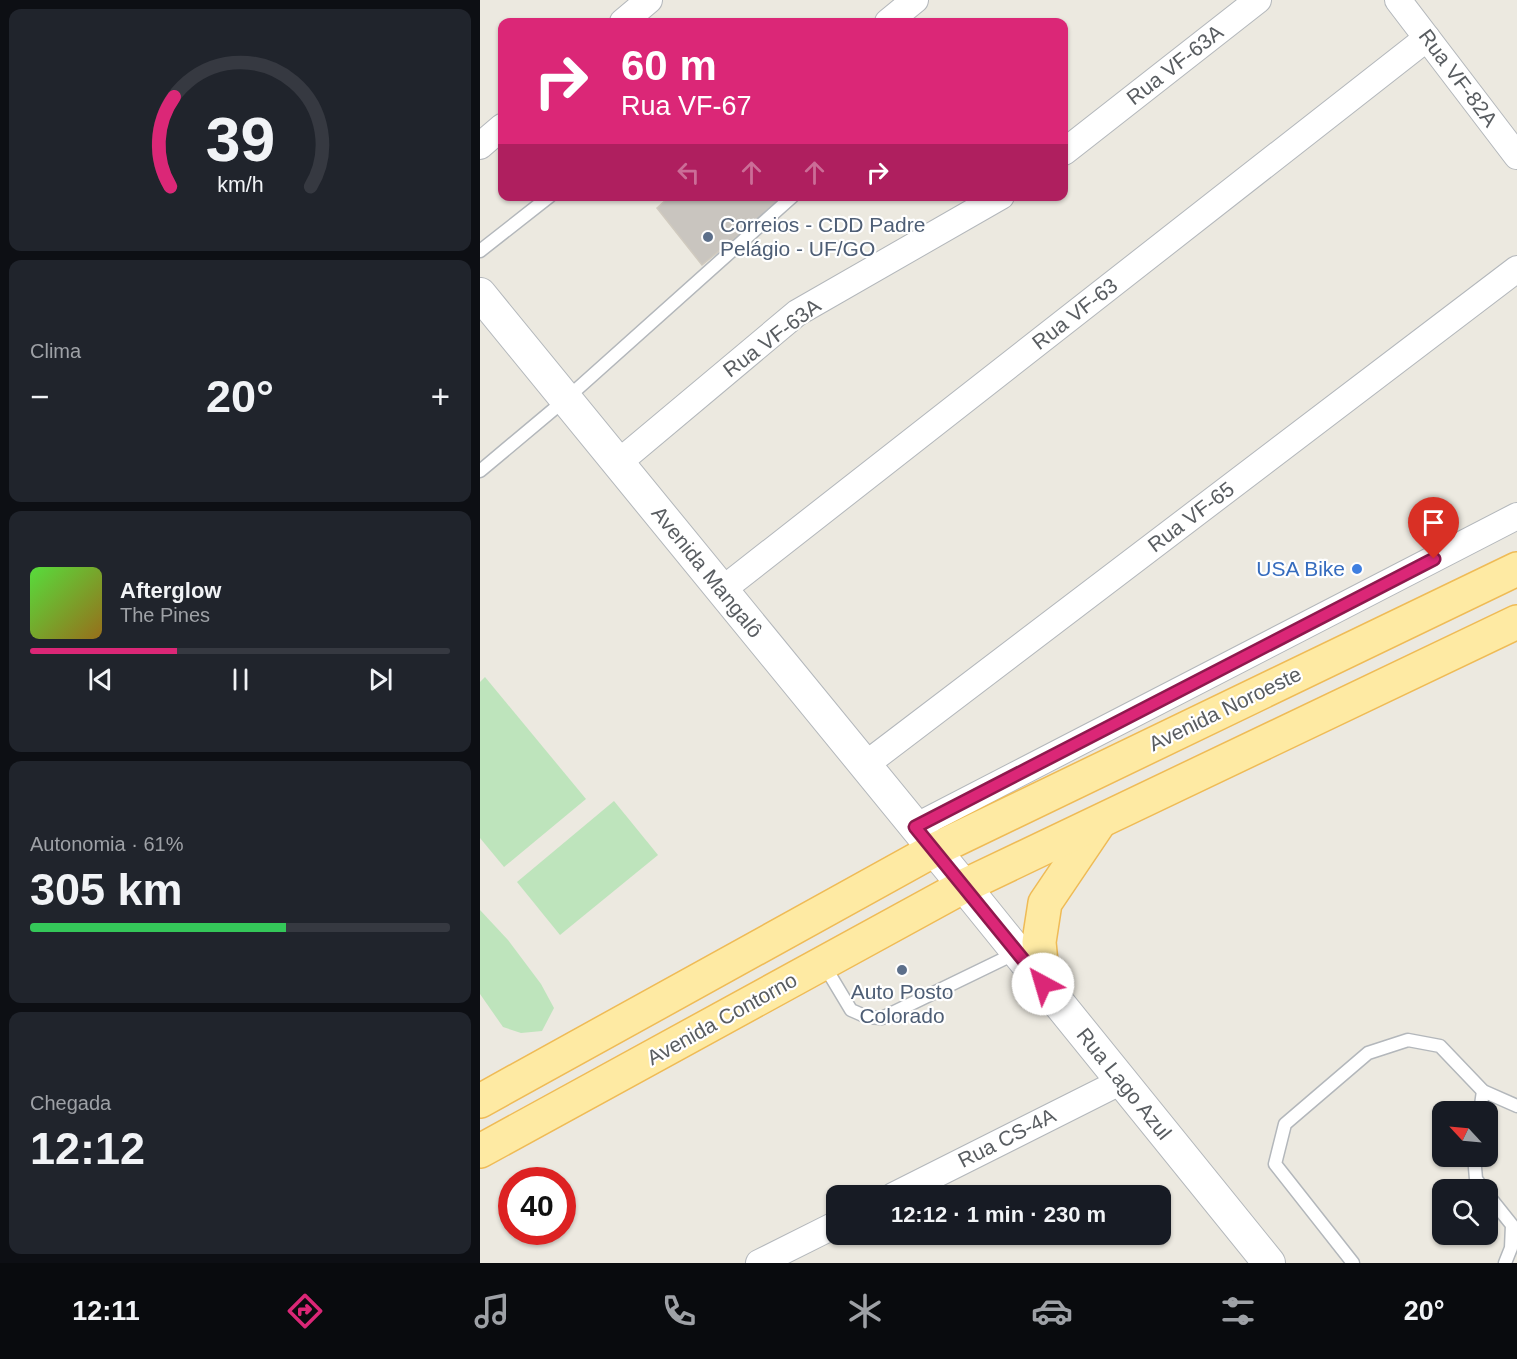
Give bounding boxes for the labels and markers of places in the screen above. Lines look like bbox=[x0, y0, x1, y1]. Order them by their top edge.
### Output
place label: Correios - CDD Padre Pelágio - UF/GO bbox=[720, 213, 925, 260]
marker: Correios - CDD Padre Pelágio - UF/GO bbox=[701, 230, 715, 244]
pin bbox=[1408, 497, 1459, 559]
place label: USA Bike bbox=[1256, 557, 1345, 580]
marker: USA Bike bbox=[1350, 562, 1364, 576]
marker: Auto Posto Colorado bbox=[895, 963, 909, 977]
place label: Auto Posto Colorado bbox=[851, 980, 953, 1027]

